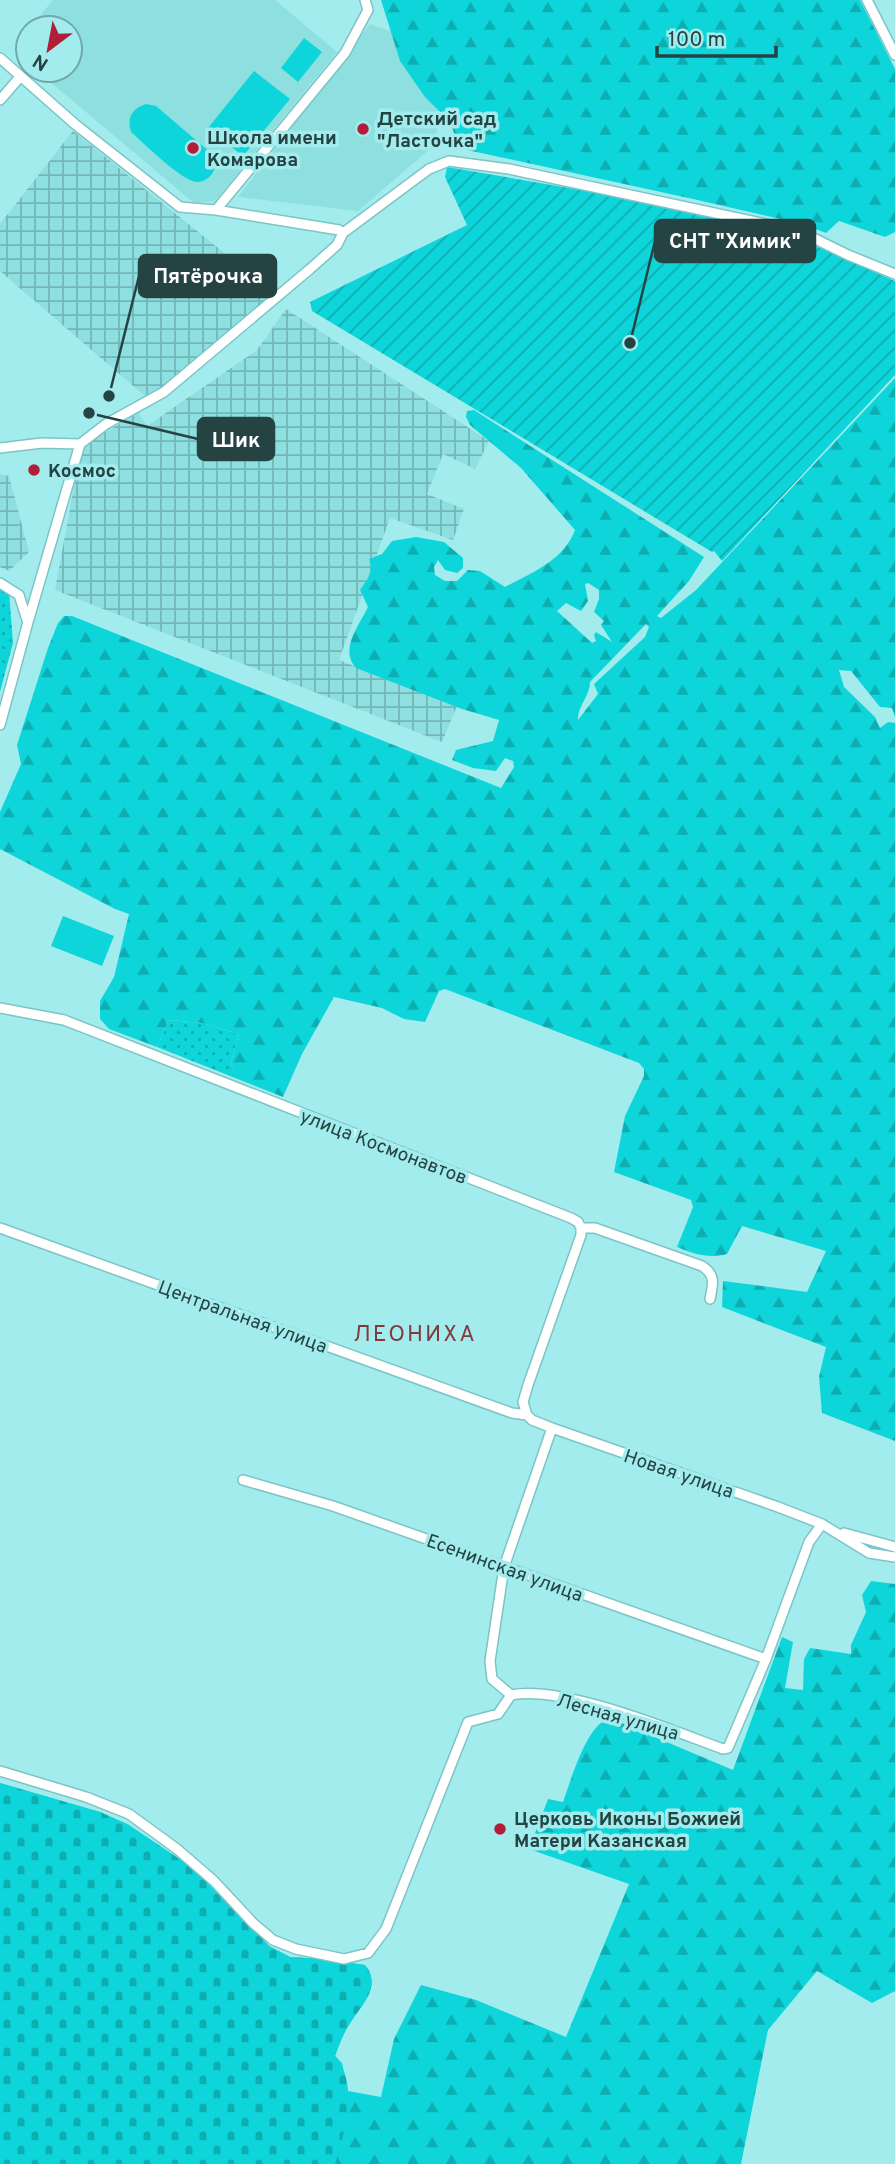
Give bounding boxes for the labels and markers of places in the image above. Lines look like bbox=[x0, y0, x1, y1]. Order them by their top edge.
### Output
place label: Детский сад "Ласточка" bbox=[377, 108, 496, 154]
marker: Детский сад "Ласточка" bbox=[355, 121, 371, 137]
place label: Школа имени Комарова bbox=[207, 127, 337, 173]
marker: Школа имени Комарова bbox=[185, 140, 201, 156]
callout: СНТ "Химик" bbox=[655, 220, 815, 262]
callout: Пятёрочка bbox=[139, 255, 276, 297]
callout: Шик bbox=[198, 418, 274, 460]
place label: Космос bbox=[48, 460, 116, 484]
marker: Космос bbox=[26, 462, 42, 478]
place label: Церковь Иконы Божией Матери Казанская bbox=[514, 1808, 741, 1854]
marker: Церковь Иконы Божией Матери Казанская bbox=[492, 1821, 508, 1837]

